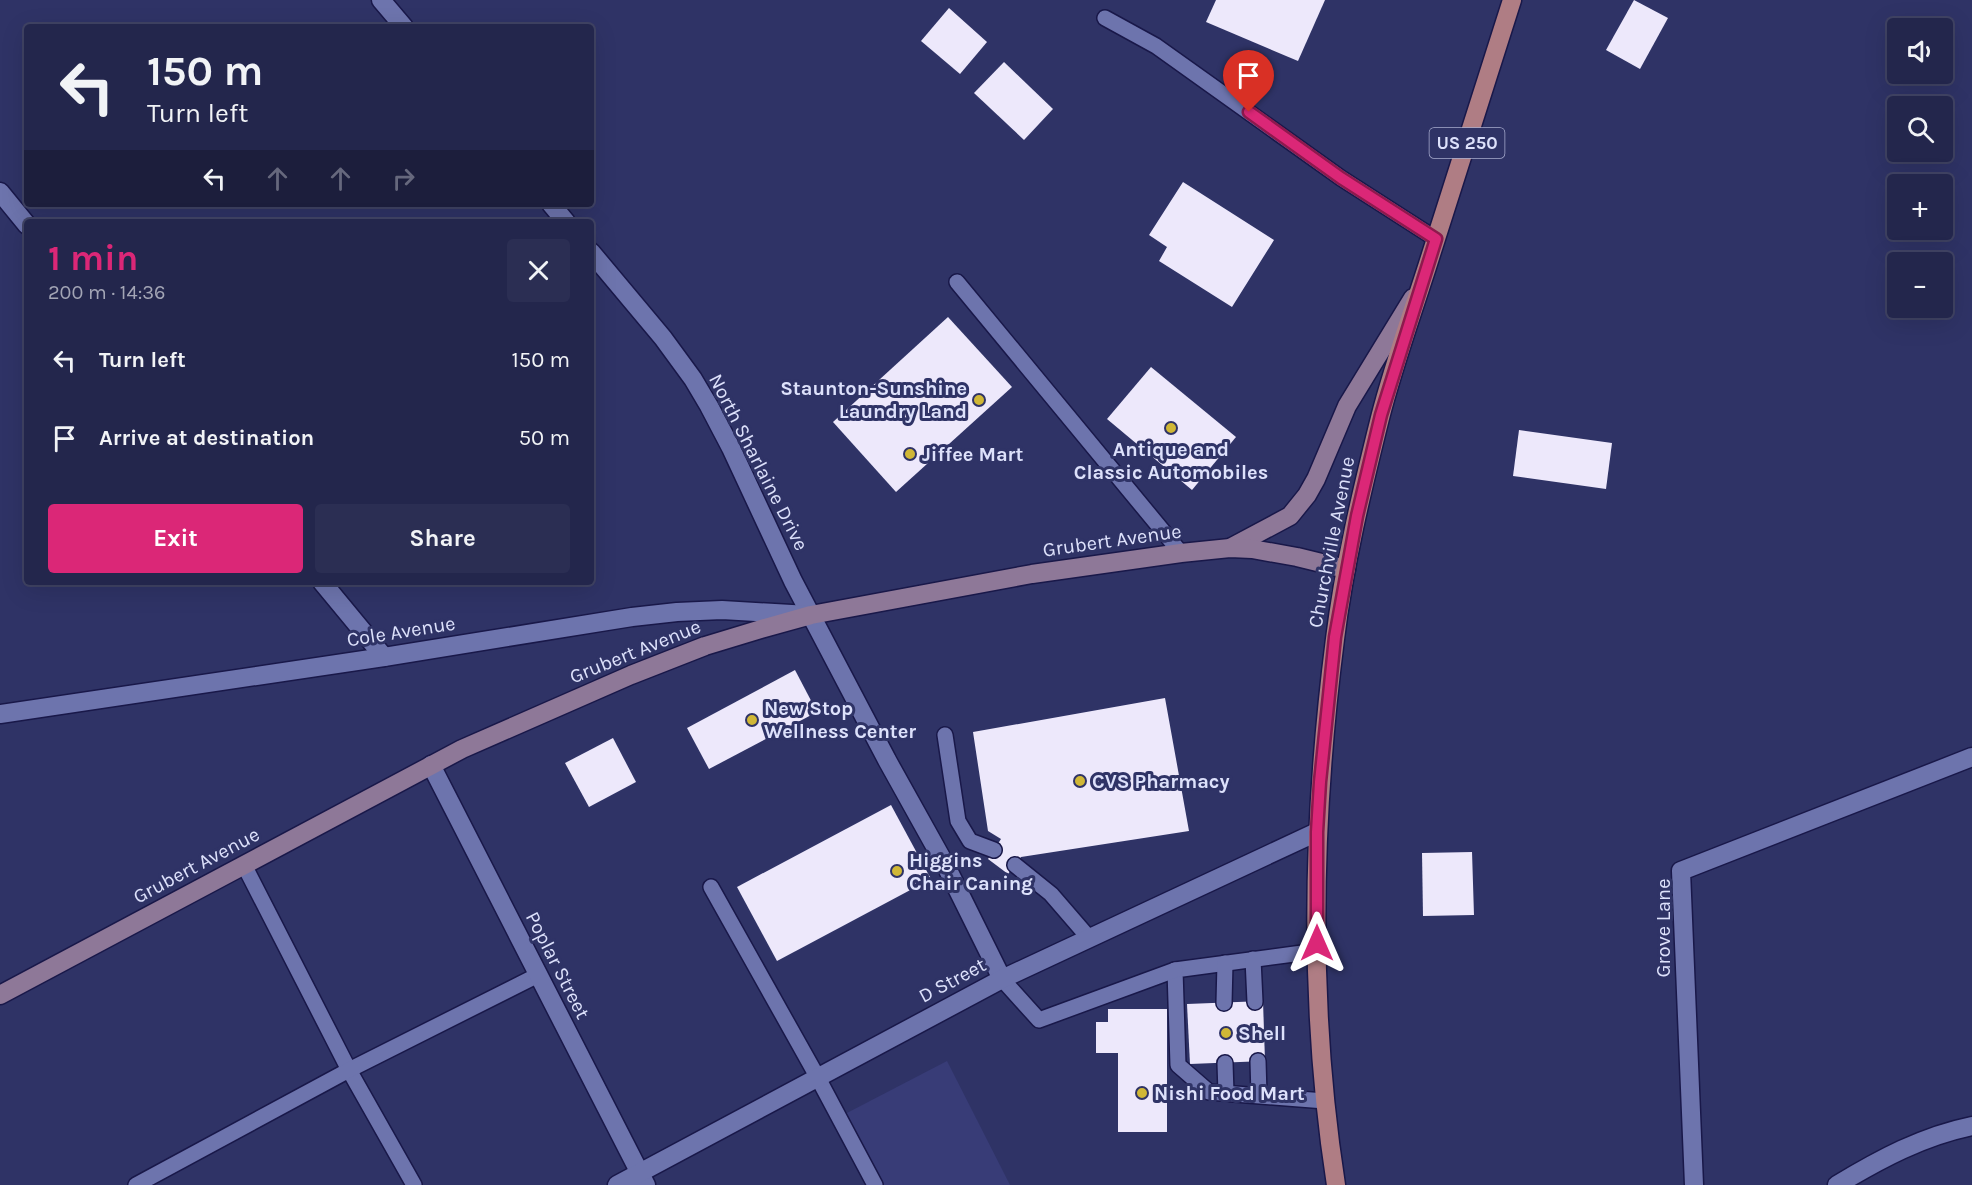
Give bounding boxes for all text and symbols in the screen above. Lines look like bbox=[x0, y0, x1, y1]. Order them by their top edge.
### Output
map controls bbox=[1887, 18, 1953, 318]
button: sound bbox=[1887, 18, 1953, 84]
text: 150 m bbox=[147, 46, 263, 96]
icon: left bbox=[48, 48, 126, 126]
pin bbox=[1223, 50, 1274, 112]
icon: arrive bbox=[1232, 59, 1265, 92]
button: search bbox=[1887, 96, 1953, 162]
text: Turn left bbox=[147, 97, 248, 129]
road number: US 250 bbox=[1430, 128, 1504, 158]
icon: left bbox=[198, 162, 231, 195]
icon: ahead bbox=[261, 162, 294, 195]
icon: ahead bbox=[324, 162, 357, 195]
icon: right bbox=[387, 162, 420, 195]
button: + bbox=[1887, 174, 1953, 240]
text: 1 min bbox=[48, 237, 138, 279]
button: close bbox=[507, 239, 570, 302]
button: − bbox=[1887, 252, 1953, 318]
text: 200 m · 14:36 bbox=[48, 281, 166, 304]
icon: left bbox=[48, 344, 81, 377]
text: Turn left bbox=[99, 347, 186, 373]
text: 150 m bbox=[511, 347, 570, 373]
street label: North Sharlaine Drive bbox=[704, 370, 813, 554]
place label: Staunton-Sunshine Laundry Land bbox=[780, 377, 967, 423]
marker: Staunton-Sunshine Laundry Land bbox=[972, 393, 986, 407]
marker: Antique and Classic Automobiles bbox=[1164, 421, 1178, 435]
icon: arrive bbox=[48, 422, 81, 455]
text: Arrive at destination bbox=[99, 425, 314, 451]
text: 50 m bbox=[519, 425, 570, 451]
place label: Antique and Classic Automobiles bbox=[1074, 438, 1268, 484]
place label: Jiffee Mart bbox=[922, 443, 1023, 466]
marker: Jiffee Mart bbox=[903, 447, 917, 461]
street label: Churchville Avenue bbox=[1304, 454, 1359, 630]
button: Exit bbox=[48, 504, 303, 573]
button: Share bbox=[315, 504, 570, 573]
street label: Grubert Avenue bbox=[1041, 519, 1183, 562]
street label: Cole Avenue bbox=[345, 612, 457, 651]
street label: Grubert Avenue bbox=[566, 615, 704, 688]
place label: New Stop Wellness Center bbox=[764, 697, 916, 743]
marker: New Stop Wellness Center bbox=[745, 713, 759, 727]
place label: CVS Pharmacy bbox=[1092, 770, 1230, 793]
marker: CVS Pharmacy bbox=[1073, 774, 1087, 788]
street label: Grubert Avenue bbox=[129, 823, 263, 908]
place label: Higgins Chair Caning bbox=[909, 849, 1033, 895]
marker: Higgins Chair Caning bbox=[890, 864, 904, 878]
street label: Grove Lane bbox=[1652, 879, 1675, 977]
street label: Poplar Street bbox=[521, 908, 595, 1023]
position arrow bbox=[1285, 911, 1349, 975]
street label: D Street bbox=[915, 953, 990, 1008]
place label: Shell bbox=[1238, 1022, 1286, 1045]
marker: Shell bbox=[1219, 1026, 1233, 1040]
place label: Nishi Food Mart bbox=[1154, 1082, 1305, 1105]
marker: Nishi Food Mart bbox=[1135, 1086, 1149, 1100]

